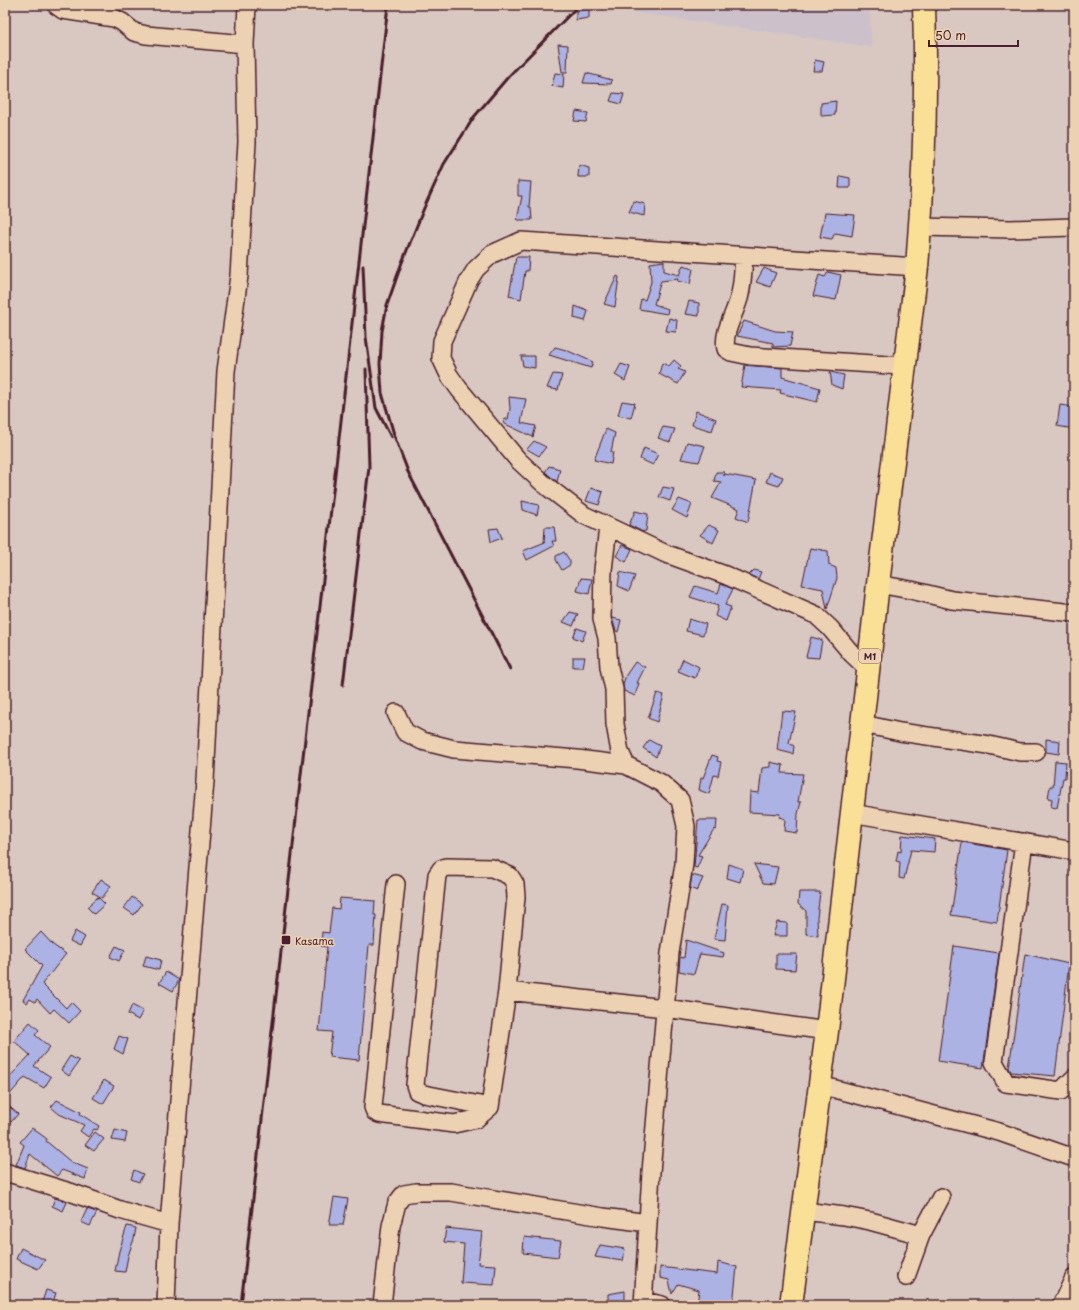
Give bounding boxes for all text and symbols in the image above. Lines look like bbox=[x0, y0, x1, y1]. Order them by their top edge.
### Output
scale bar bbox=[929, 22, 1018, 48]
text: 50 m bbox=[935, 26, 966, 44]
road number: M1 bbox=[859, 649, 881, 663]
place label: Kasama bbox=[295, 933, 335, 948]
marker: Kasama bbox=[280, 934, 292, 946]

